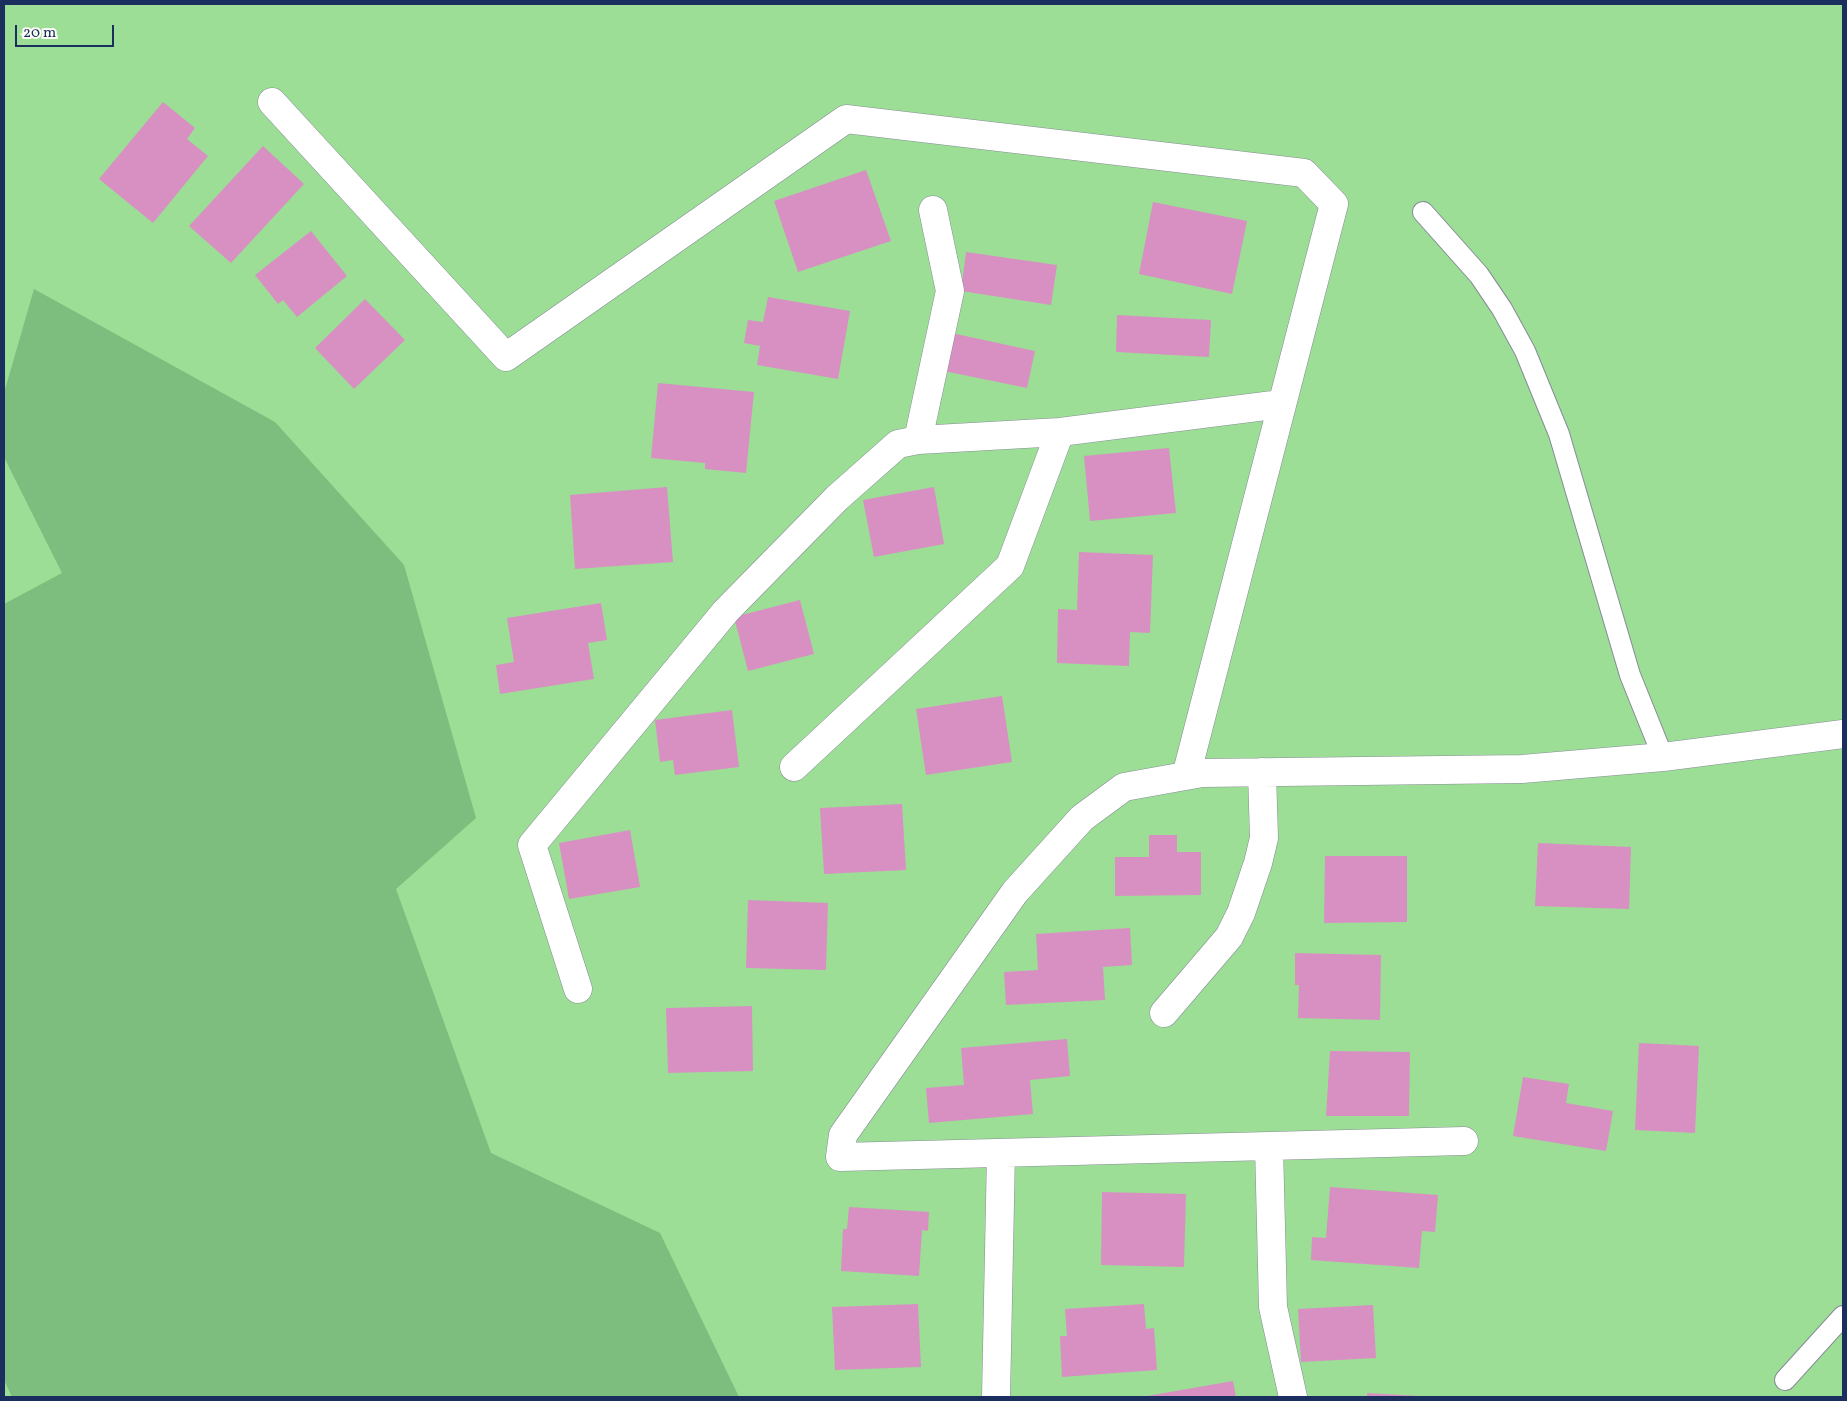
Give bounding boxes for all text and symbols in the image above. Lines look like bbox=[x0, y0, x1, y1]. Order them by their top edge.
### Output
scale bar bbox=[18, 15, 116, 47]
text: 20 m bbox=[23, 23, 56, 44]

